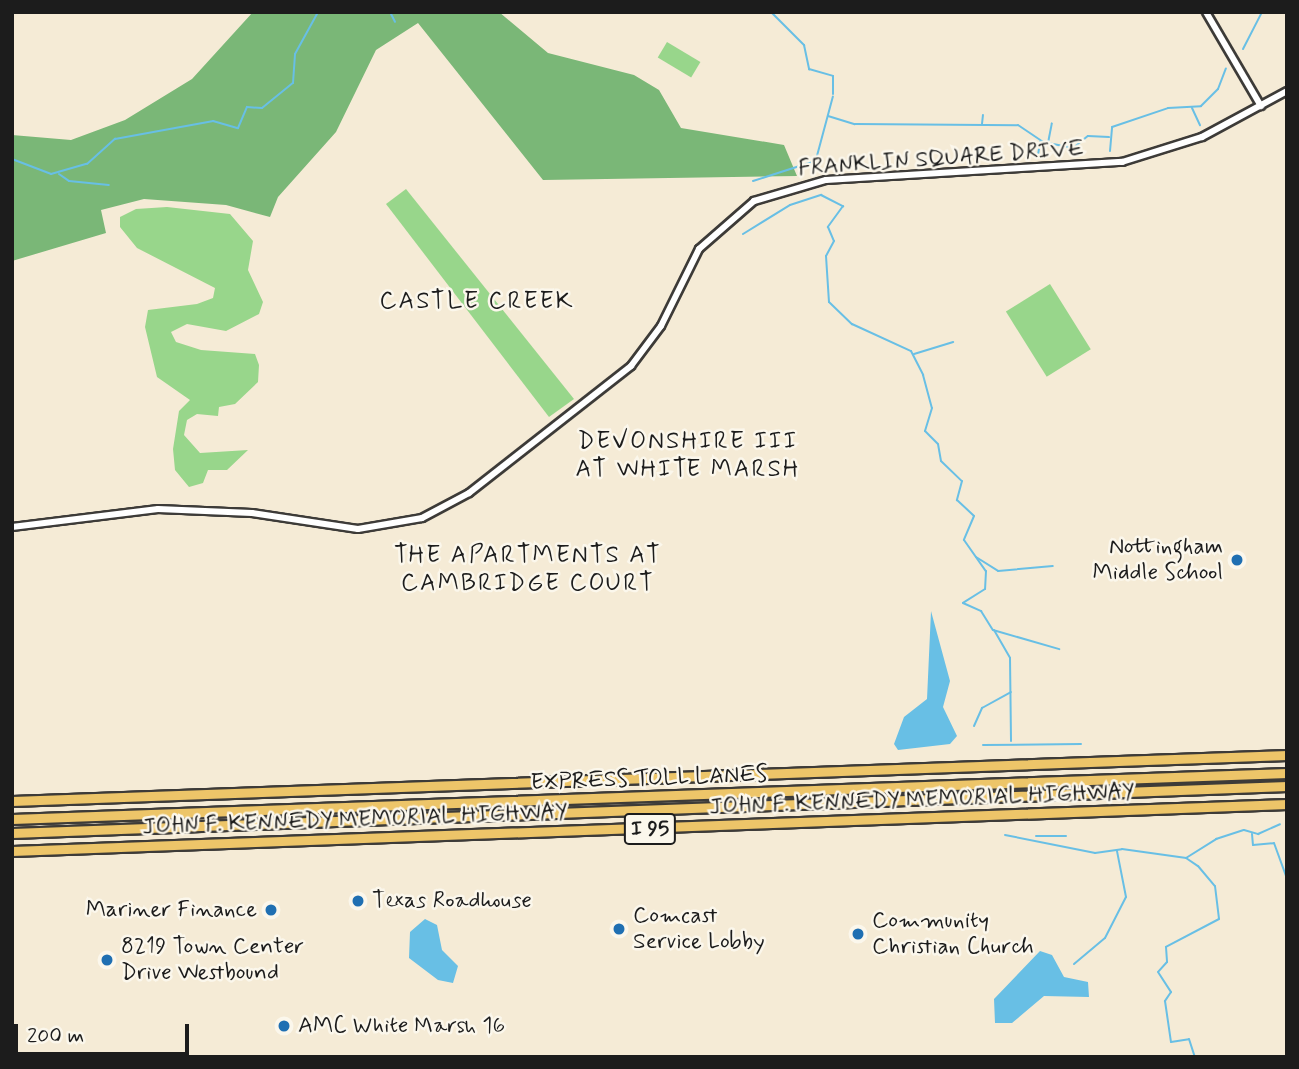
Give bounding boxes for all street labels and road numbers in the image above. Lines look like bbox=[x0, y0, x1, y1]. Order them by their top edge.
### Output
street label: FRANKLIN SQUARE DRIVE bbox=[797, 135, 1085, 183]
street label: EXPRESS TOLL LANES bbox=[531, 761, 767, 797]
street label: JOHN F. KENNEDY MEMORIAL HIGHWAY bbox=[707, 779, 1137, 821]
street label: JOHN F. KENNEDY MEMORIAL HIGHWAY bbox=[140, 799, 570, 841]
road number: I 95 bbox=[624, 812, 676, 846]

